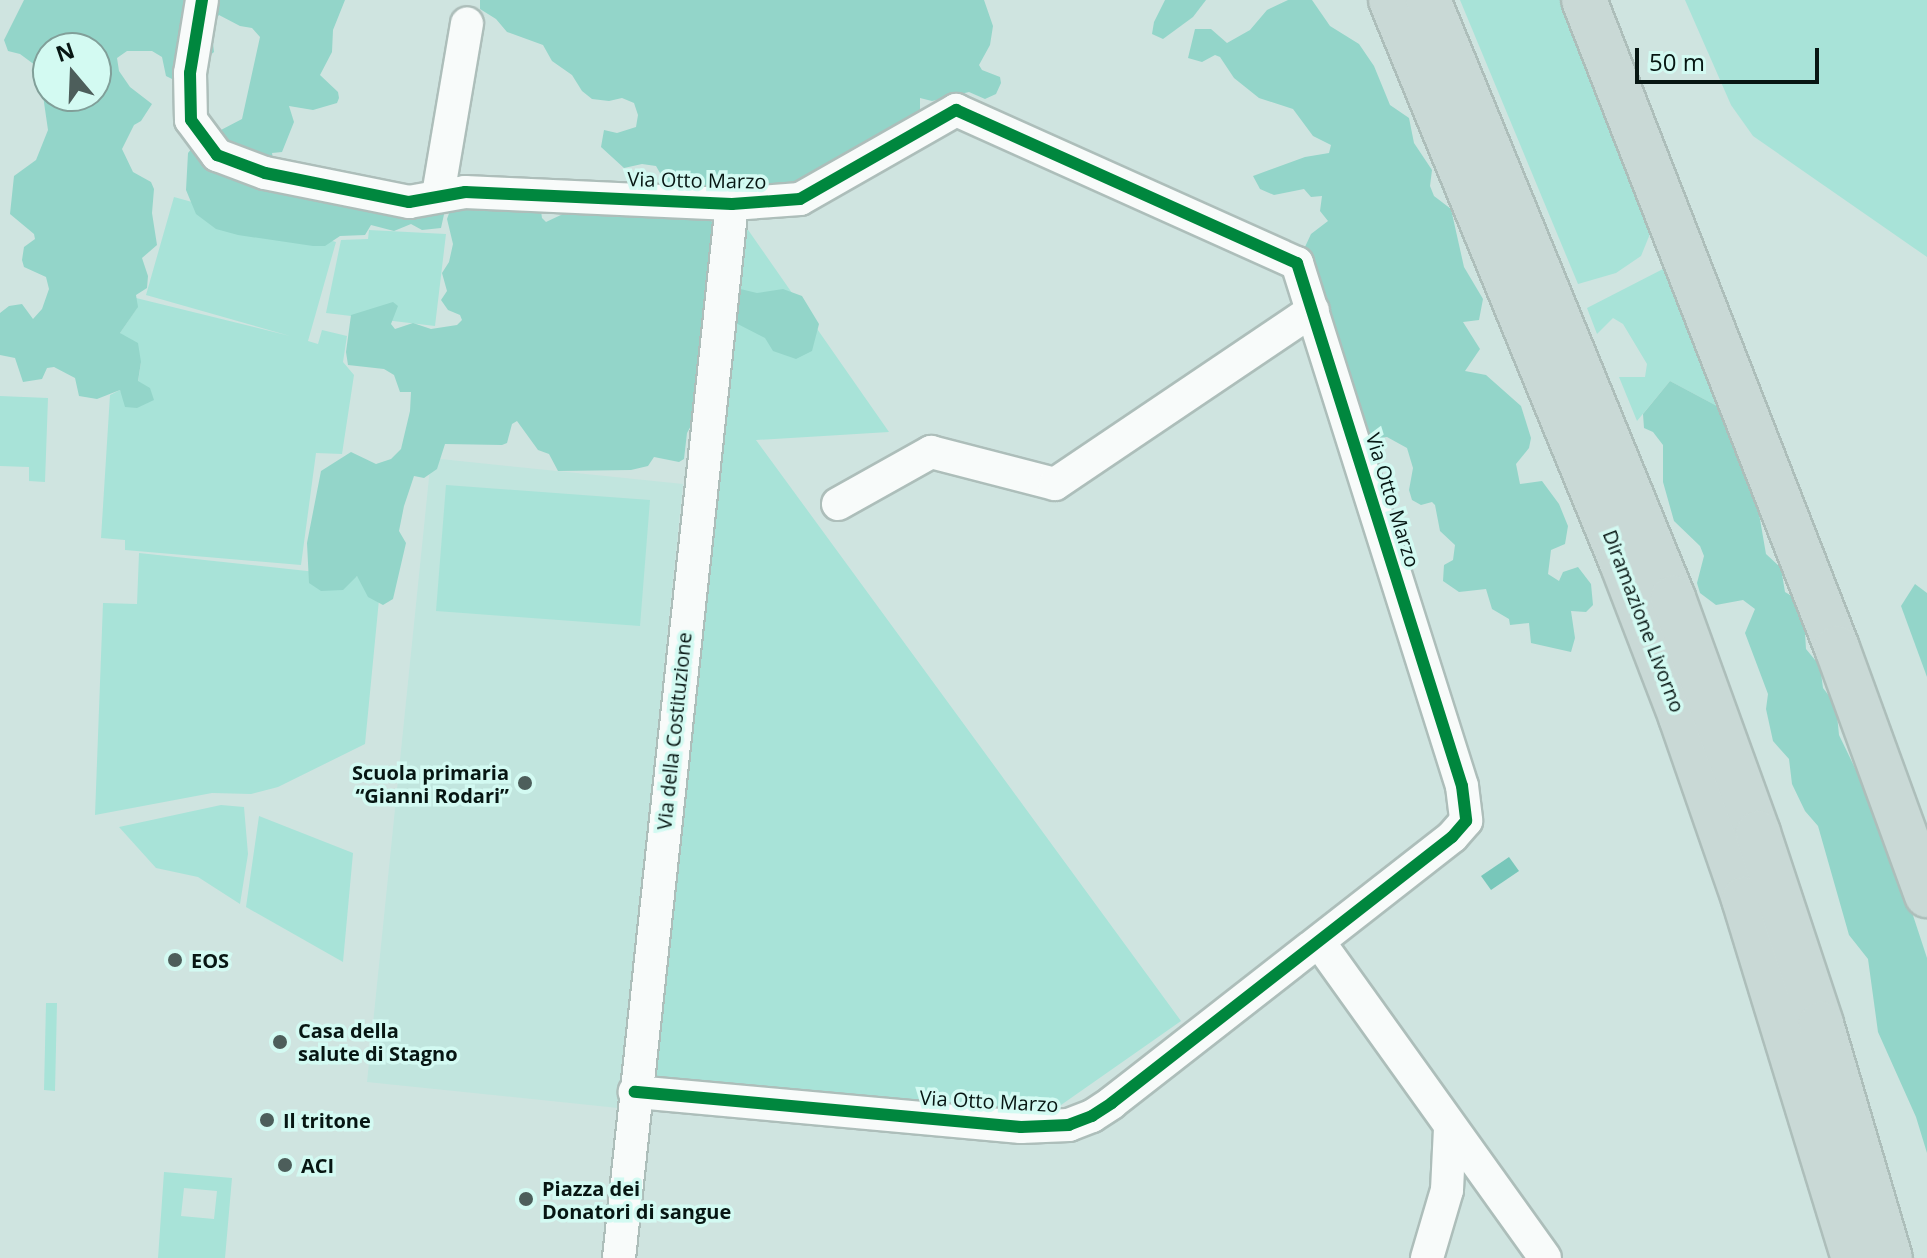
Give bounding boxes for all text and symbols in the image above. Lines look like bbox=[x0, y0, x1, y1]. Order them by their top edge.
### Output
north arrow bbox=[32, 32, 112, 112]
scale bar bbox=[1639, 32, 1823, 82]
text: N bbox=[51, 34, 78, 68]
text: 50 m bbox=[1649, 45, 1705, 78]
street label: Via Otto Marzo bbox=[627, 167, 767, 193]
street label: Via Otto Marzo bbox=[1361, 430, 1425, 570]
street label: Diramazione Livorno bbox=[1598, 526, 1690, 716]
street label: Via della Costituzione bbox=[652, 631, 696, 831]
place label: Scuola primaria “Gianni Rodari” bbox=[352, 760, 509, 807]
marker: Scuola primaria “Gianni Rodari” bbox=[516, 774, 534, 792]
place label: EOS bbox=[191, 948, 229, 972]
marker: EOS bbox=[166, 951, 184, 969]
place label: Casa della salute di Stagno bbox=[298, 1018, 458, 1065]
marker: Casa della salute di Stagno bbox=[269, 1031, 291, 1053]
street label: Via Otto Marzo bbox=[919, 1085, 1059, 1117]
place label: Il tritone bbox=[283, 1108, 371, 1132]
marker: Il tritone bbox=[258, 1111, 276, 1129]
place label: ACI bbox=[301, 1153, 334, 1177]
marker: ACI bbox=[276, 1156, 294, 1174]
place label: Piazza dei Donatori di sangue bbox=[542, 1176, 731, 1223]
marker: Piazza dei Donatori di sangue bbox=[517, 1190, 535, 1208]

